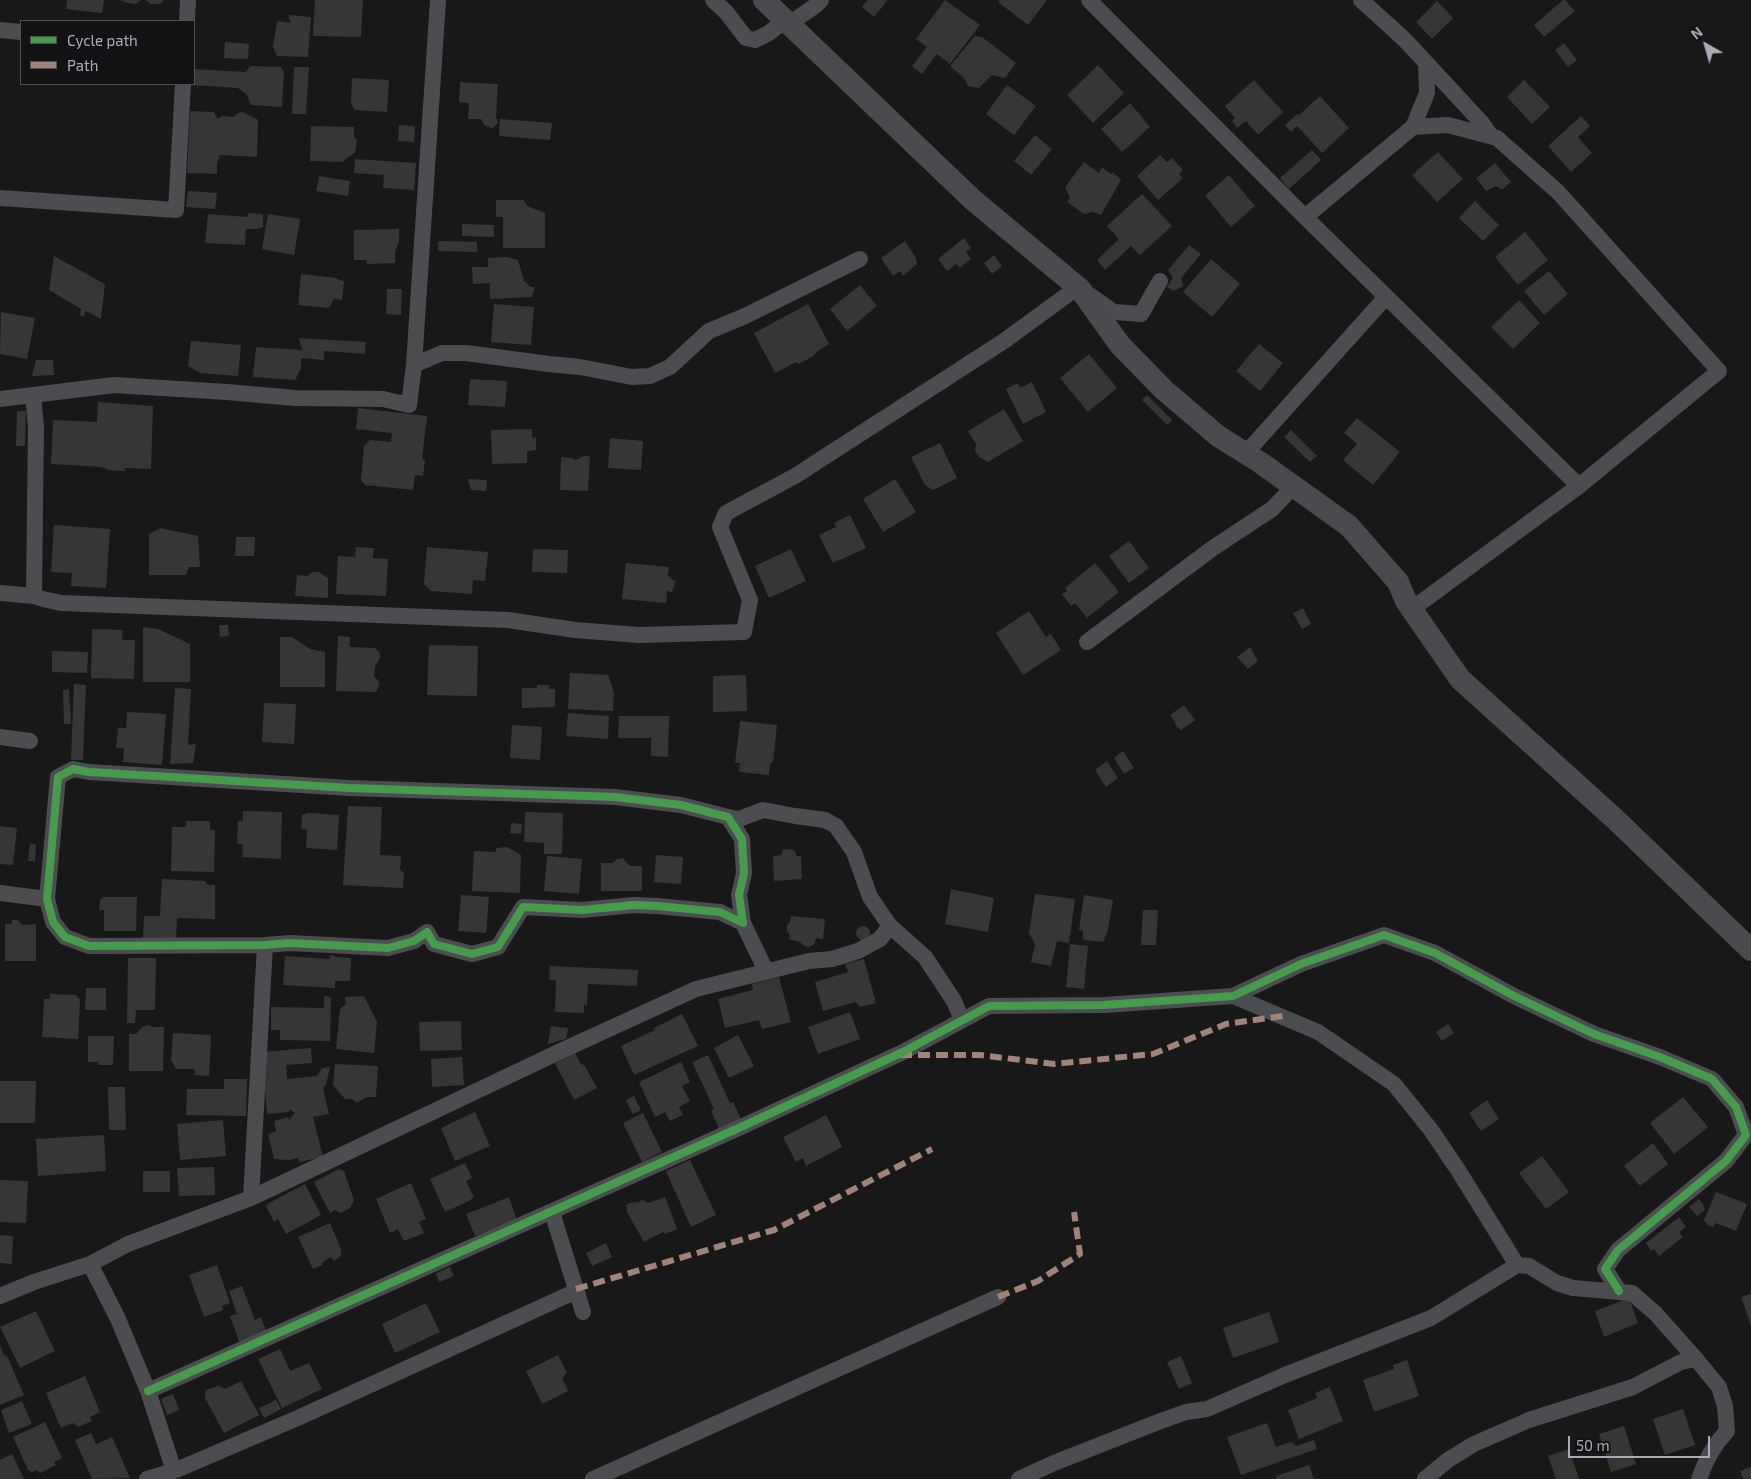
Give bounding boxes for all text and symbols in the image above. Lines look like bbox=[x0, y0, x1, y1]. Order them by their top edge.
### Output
legend bbox=[20, 20, 195, 85]
north arrow bbox=[1681, 20, 1731, 70]
text: N bbox=[1687, 23, 1706, 43]
text: Cycle path bbox=[67, 31, 138, 49]
text: Path bbox=[67, 56, 98, 74]
scale bar bbox=[1571, 1426, 1714, 1458]
text: 50 m bbox=[1576, 1436, 1610, 1454]

